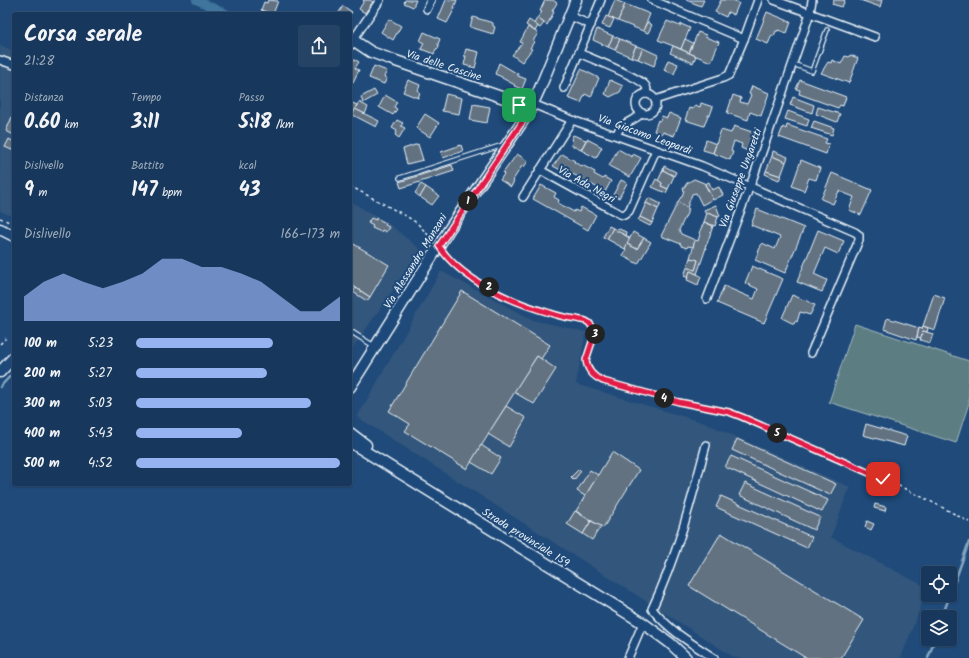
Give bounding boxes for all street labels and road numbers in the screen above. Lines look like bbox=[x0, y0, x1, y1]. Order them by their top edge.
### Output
street label: Via delle Cascine bbox=[404, 45, 484, 87]
street label: Via Giacomo Leopardi bbox=[595, 110, 694, 160]
street label: Via Giuseppe Ungaretti bbox=[715, 126, 767, 231]
street label: Via Ada Negri bbox=[554, 162, 619, 208]
street label: Via Alessandro Manzoni bbox=[379, 210, 453, 313]
street label: Strada provinciale 159 bbox=[478, 504, 573, 572]

